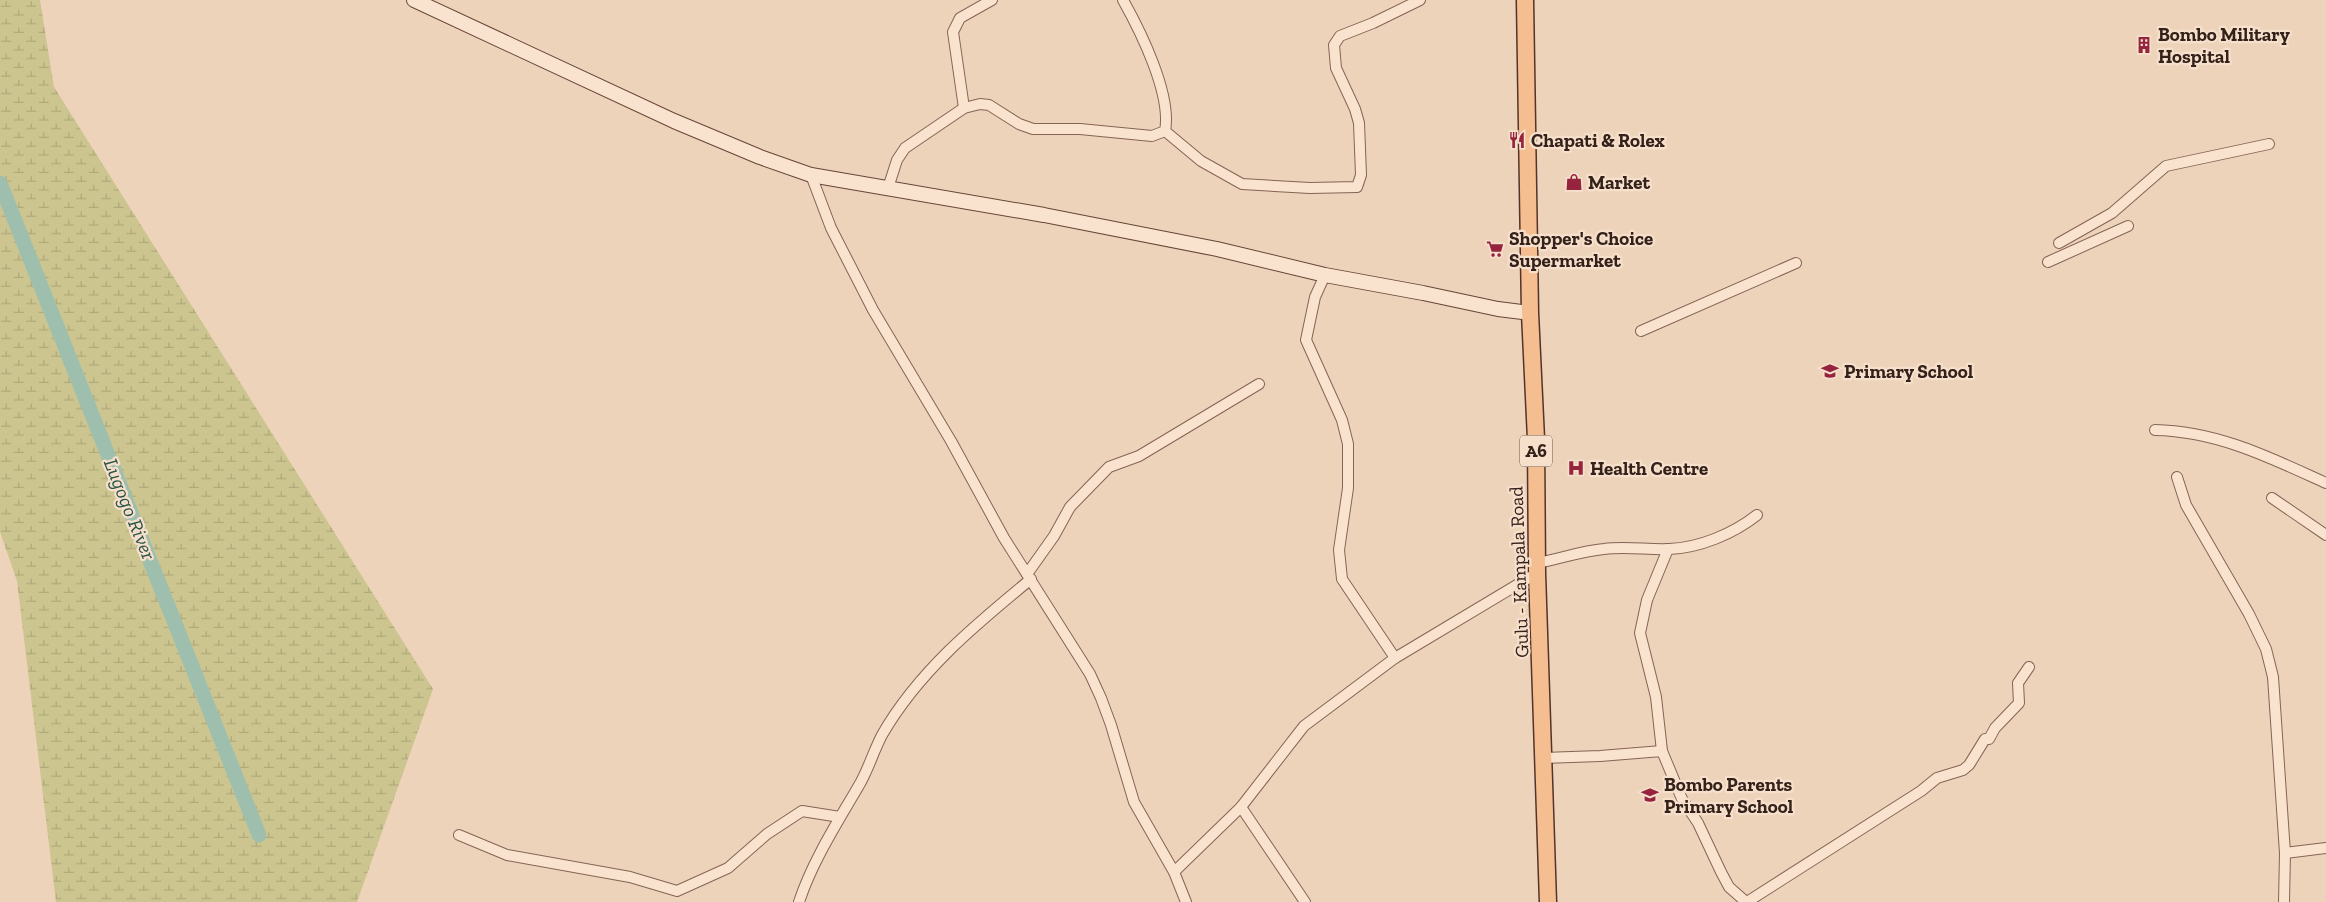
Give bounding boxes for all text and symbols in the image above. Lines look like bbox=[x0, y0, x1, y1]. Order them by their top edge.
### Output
place label: Bombo Military Hospital bbox=[2158, 23, 2290, 68]
building icon: Bombo Military Hospital bbox=[2134, 35, 2154, 55]
place label: Chapati & Rolex bbox=[1531, 129, 1665, 152]
restaurant icon: Chapati & Rolex bbox=[1507, 130, 1527, 150]
place label: Market bbox=[1588, 171, 1650, 194]
shop icon: Market bbox=[1564, 172, 1584, 192]
place label: Shopper's Choice Supermarket bbox=[1509, 227, 1653, 272]
supermarket icon: Shopper's Choice Supermarket bbox=[1485, 239, 1505, 259]
place label: Primary School bbox=[1844, 360, 1974, 383]
school or university icon: Primary School bbox=[1820, 361, 1840, 381]
road number: A6 bbox=[1520, 436, 1552, 466]
water label: Lugogo River bbox=[99, 455, 161, 563]
place label: Health Centre bbox=[1590, 457, 1708, 480]
hospital icon: Health Centre bbox=[1566, 458, 1586, 478]
street label: Gulu - Kampala Road bbox=[1504, 485, 1533, 658]
place label: Bombo Parents Primary School bbox=[1664, 773, 1794, 818]
school or university icon: Bombo Parents Primary School bbox=[1640, 785, 1660, 805]

